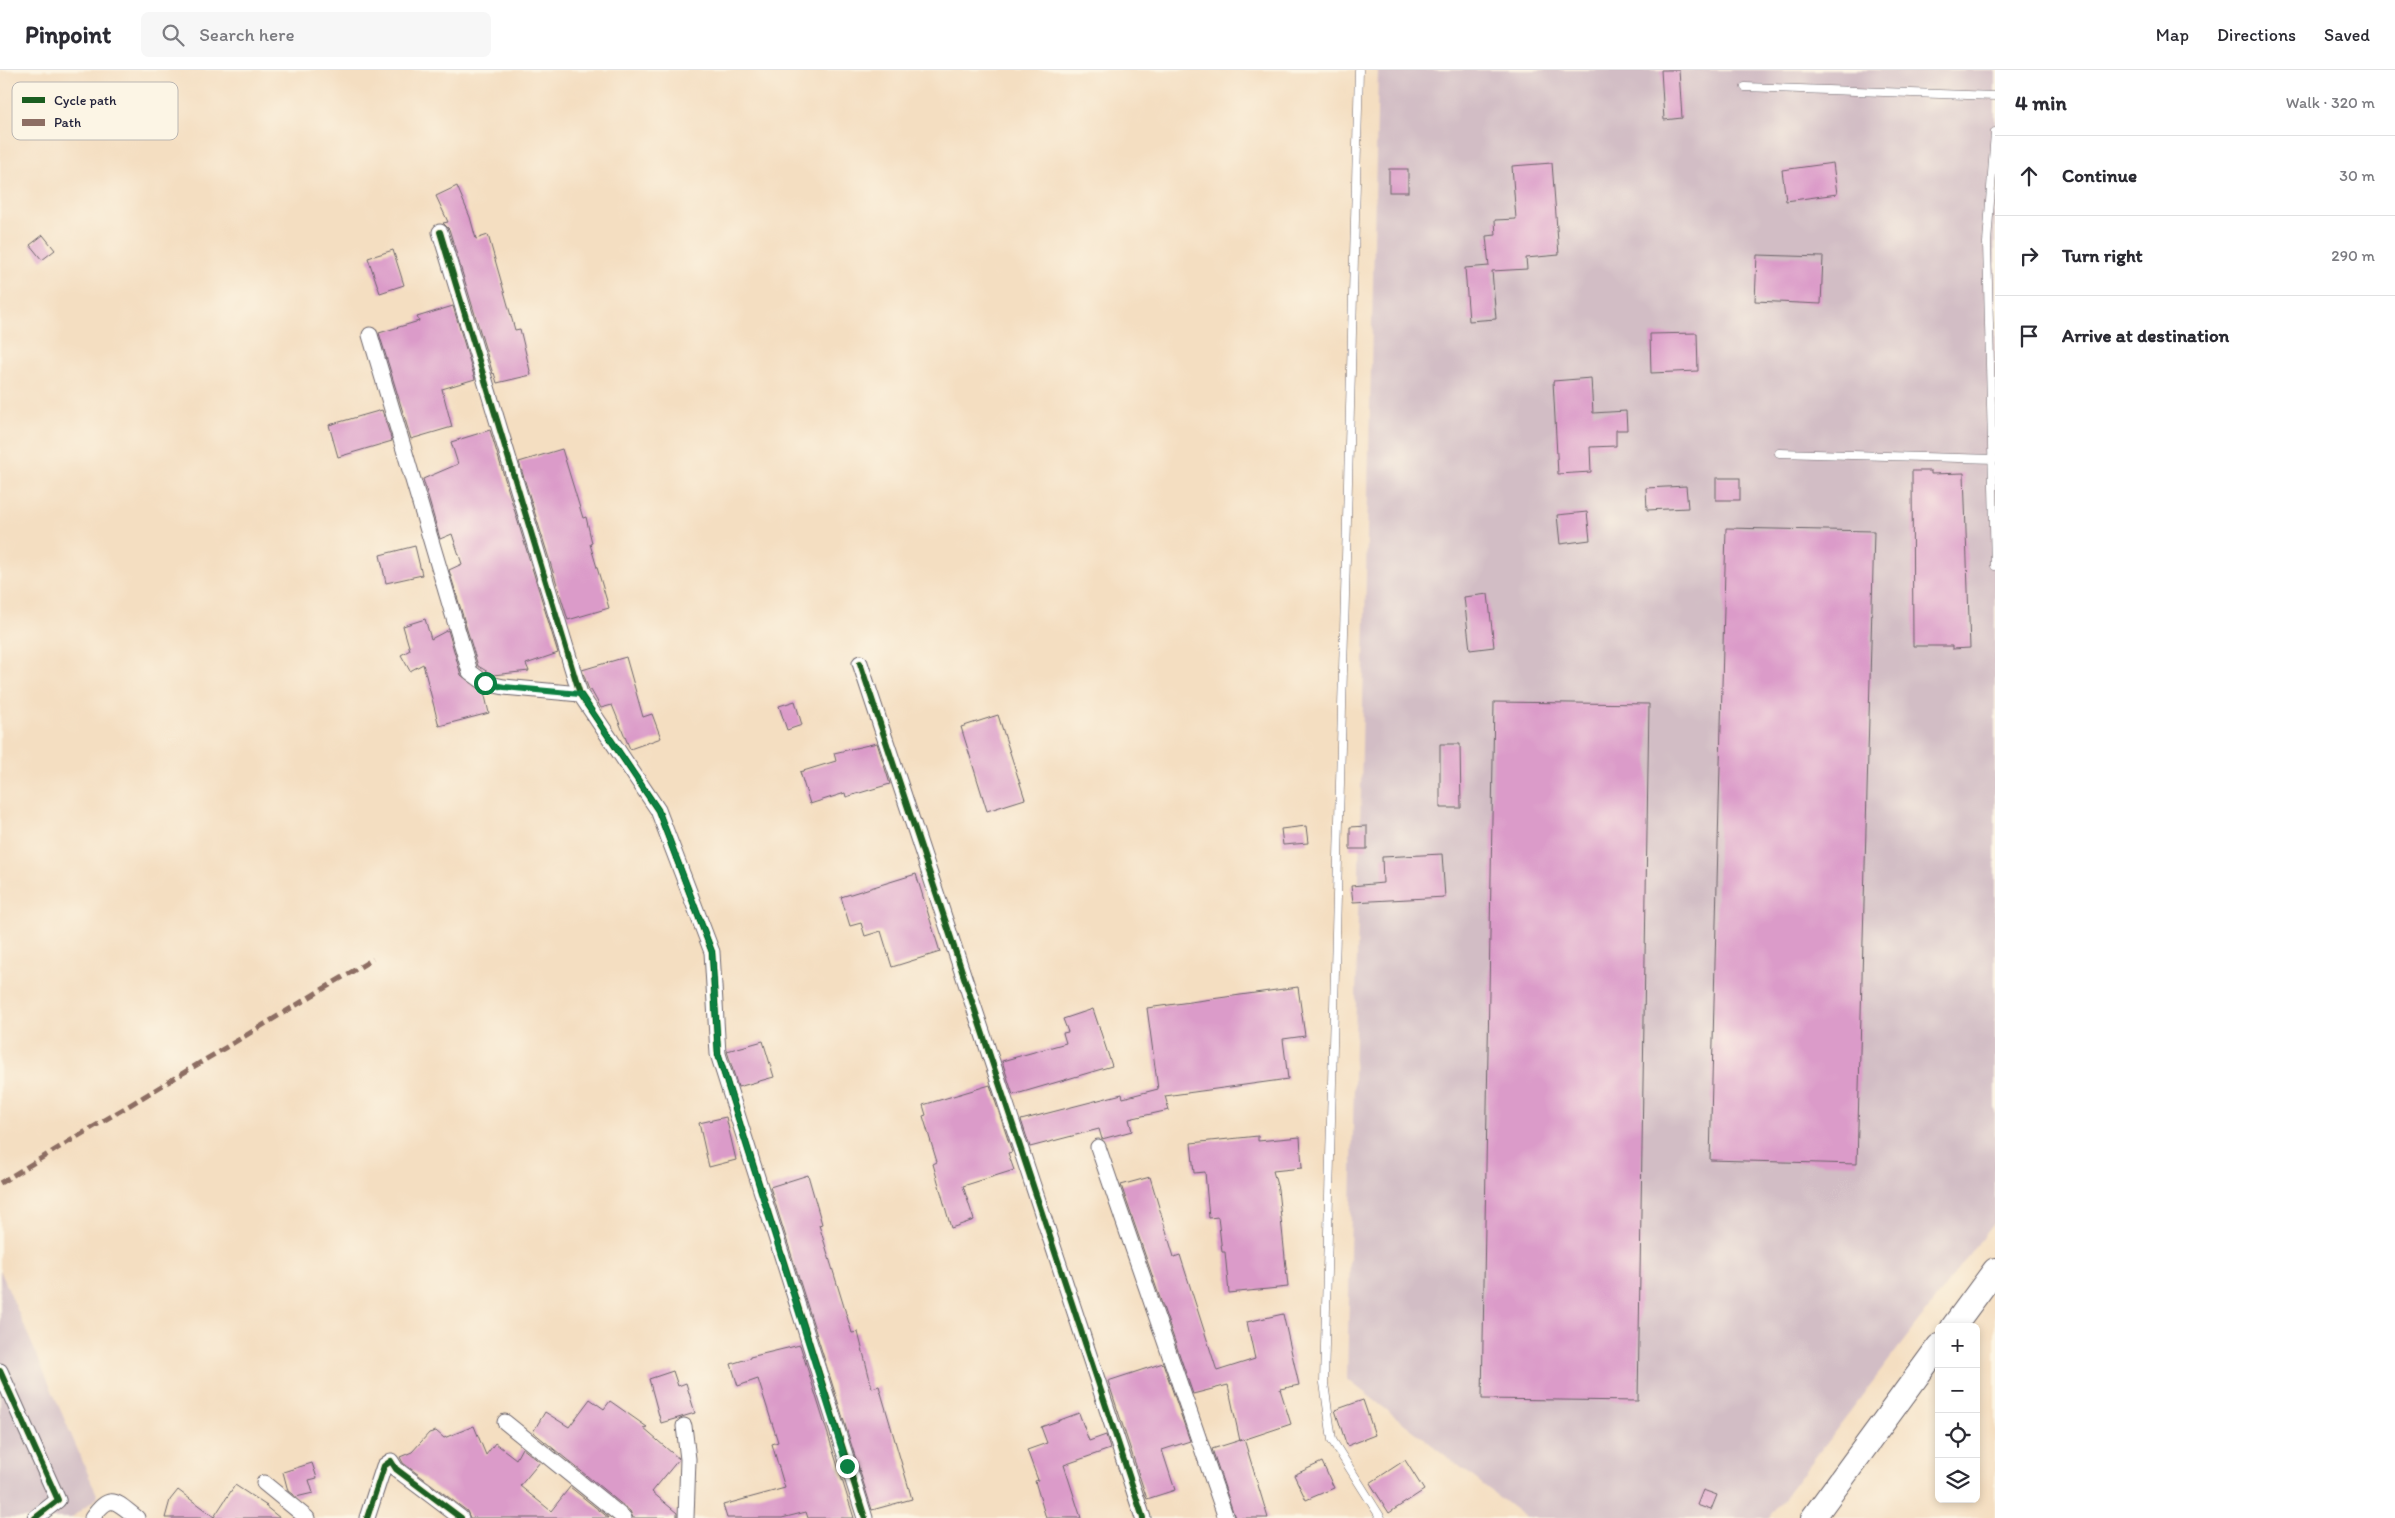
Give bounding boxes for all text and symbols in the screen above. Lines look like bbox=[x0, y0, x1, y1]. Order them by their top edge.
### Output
search box bbox=[141, 12, 491, 57]
text: Pinpoint bbox=[25, 20, 111, 49]
icon: search bbox=[159, 21, 187, 49]
text: Search here bbox=[199, 23, 294, 46]
text: Map bbox=[2156, 24, 2189, 46]
text: Directions bbox=[2217, 24, 2296, 46]
text: Saved bbox=[2324, 24, 2370, 46]
legend bbox=[12, 82, 178, 140]
text: 4 min bbox=[2015, 90, 2067, 115]
text: Cycle path bbox=[54, 92, 117, 109]
text: Walk · 320 m bbox=[2286, 93, 2375, 112]
text: Path bbox=[54, 114, 81, 131]
icon: ahead bbox=[2015, 162, 2043, 190]
text: Continue bbox=[2062, 164, 2137, 187]
text: 30 m bbox=[2339, 166, 2375, 185]
icon: right bbox=[2015, 242, 2043, 270]
text: Turn right bbox=[2062, 244, 2143, 267]
text: 290 m bbox=[2331, 246, 2375, 265]
icon: arrive bbox=[2015, 322, 2043, 350]
text: Arrive at destination bbox=[2062, 324, 2229, 347]
route start bbox=[474, 672, 497, 695]
map controls bbox=[1935, 1323, 1980, 1503]
button: + bbox=[1935, 1323, 1980, 1368]
button: − bbox=[1935, 1368, 1980, 1413]
button: locate bbox=[1935, 1413, 1980, 1458]
route end bbox=[836, 1455, 859, 1478]
button: layers bbox=[1935, 1458, 1980, 1503]

